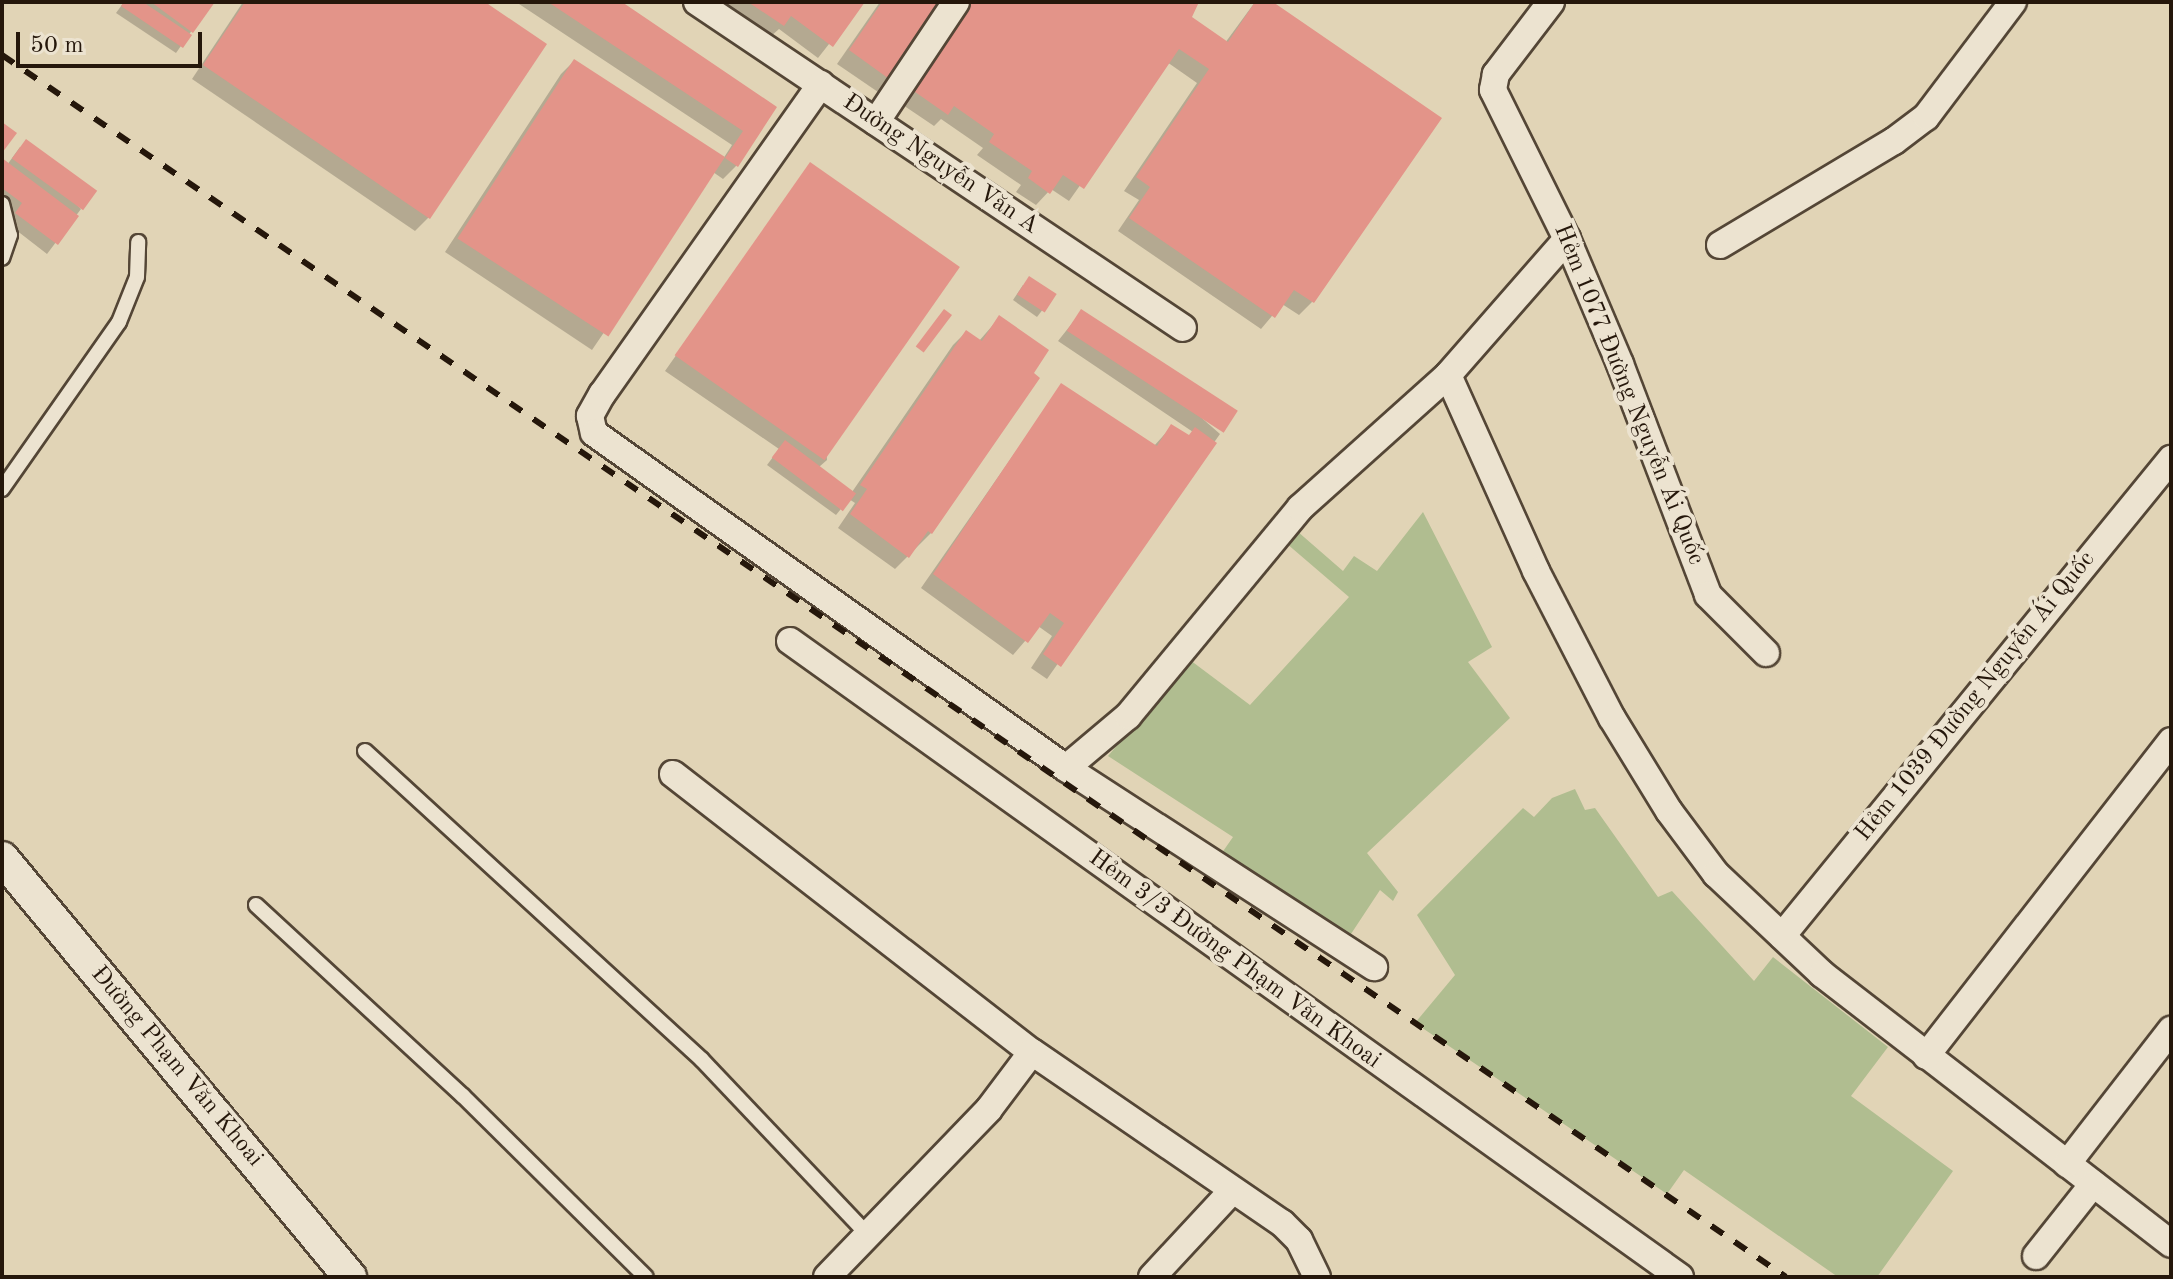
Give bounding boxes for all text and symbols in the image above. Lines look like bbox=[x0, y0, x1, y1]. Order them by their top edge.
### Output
scale bar bbox=[20, 16, 206, 66]
text: 50 m bbox=[30, 34, 84, 58]
street label: Đường Nguyễn Văn A bbox=[837, 89, 1043, 241]
street label: Hẻm 1077 Đường Nguyễn Ái Quốc bbox=[1546, 221, 1710, 569]
street label: Hẻm 1039 Đường Nguyễn Ái Quốc bbox=[1850, 546, 2102, 848]
street label: Hẻm 3/3 Đường Phạm Văn Khoai bbox=[1082, 844, 1386, 1076]
street label: Đường Phạm Văn Khoai bbox=[84, 961, 268, 1173]

